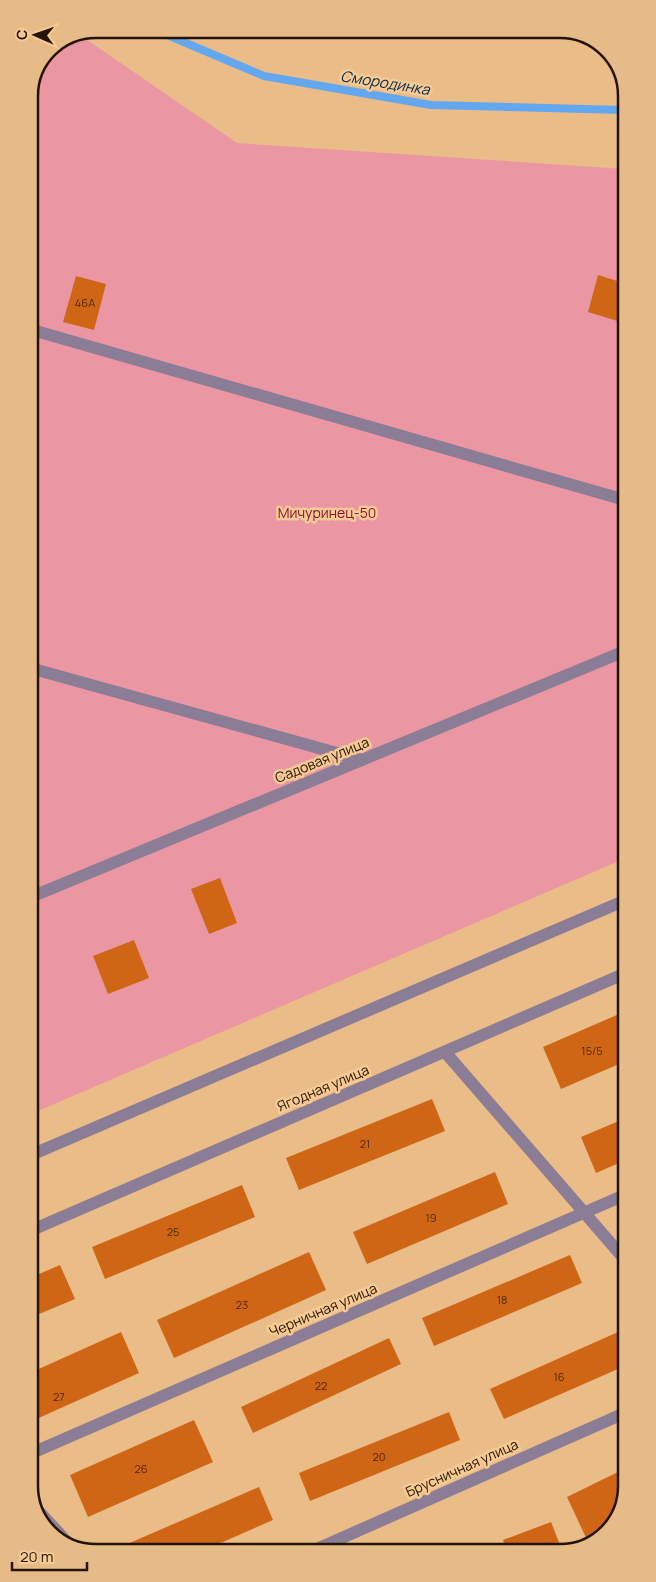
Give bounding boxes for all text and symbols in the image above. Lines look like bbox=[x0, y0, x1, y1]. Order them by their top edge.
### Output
north arrow bbox=[10, 10, 60, 60]
text: С bbox=[12, 29, 31, 40]
water label: Смородинка bbox=[339, 65, 432, 100]
house number: 46А bbox=[75, 295, 95, 310]
park label: Мичуринец-50 bbox=[278, 503, 376, 522]
street label: Садовая улица bbox=[272, 732, 372, 787]
house number: 15/5 bbox=[581, 1043, 603, 1058]
street label: Ягодная улица bbox=[274, 1060, 372, 1115]
house number: 21 bbox=[360, 1136, 370, 1151]
house number: 19 bbox=[425, 1210, 437, 1225]
house number: 25 bbox=[167, 1224, 179, 1239]
street label: Черничная улица bbox=[266, 1278, 380, 1341]
house number: 18 bbox=[497, 1292, 507, 1307]
house number: 23 bbox=[236, 1297, 248, 1312]
house number: 16 bbox=[553, 1369, 565, 1384]
house number: 22 bbox=[315, 1378, 327, 1393]
house number: 27 bbox=[53, 1389, 65, 1404]
street label: Брусничная улица bbox=[403, 1434, 521, 1501]
house number: 20 bbox=[373, 1449, 385, 1464]
house number: 26 bbox=[134, 1461, 148, 1476]
scale bar bbox=[12, 1540, 88, 1572]
text: 20 m bbox=[20, 1546, 53, 1567]

